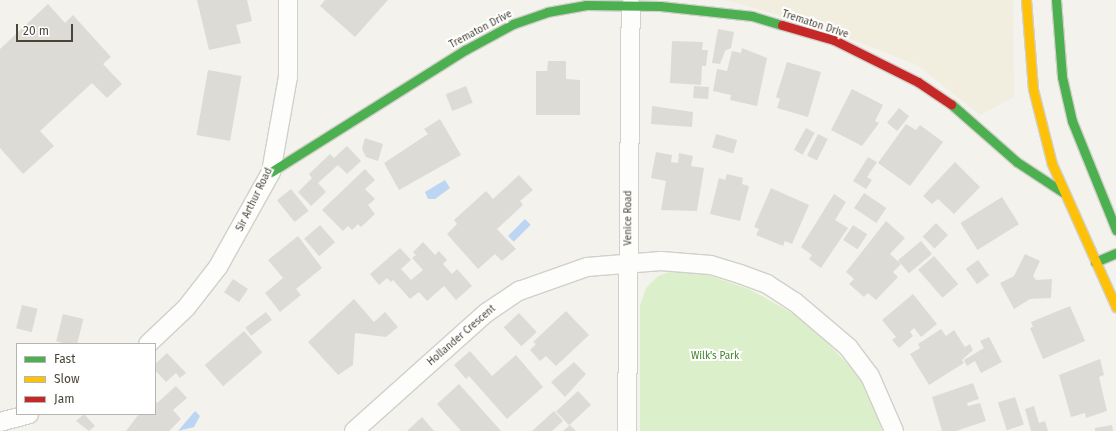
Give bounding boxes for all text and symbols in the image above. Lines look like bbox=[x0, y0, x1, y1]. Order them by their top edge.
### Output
street label: Trematon Drive bbox=[448, 8, 514, 52]
street label: Trematon Drive bbox=[780, 9, 850, 41]
scale bar bbox=[18, 16, 75, 42]
text: 20 m bbox=[23, 24, 49, 38]
street label: Sir Arthur Road bbox=[234, 166, 276, 234]
street label: Venice Road bbox=[623, 190, 635, 246]
street label: Hollander Crescent bbox=[425, 303, 499, 369]
legend bbox=[16, 343, 156, 415]
park label: Wilk's Park bbox=[691, 351, 739, 363]
text: Fast bbox=[54, 352, 76, 366]
text: Slow bbox=[54, 372, 80, 386]
text: Jam bbox=[54, 392, 74, 406]

